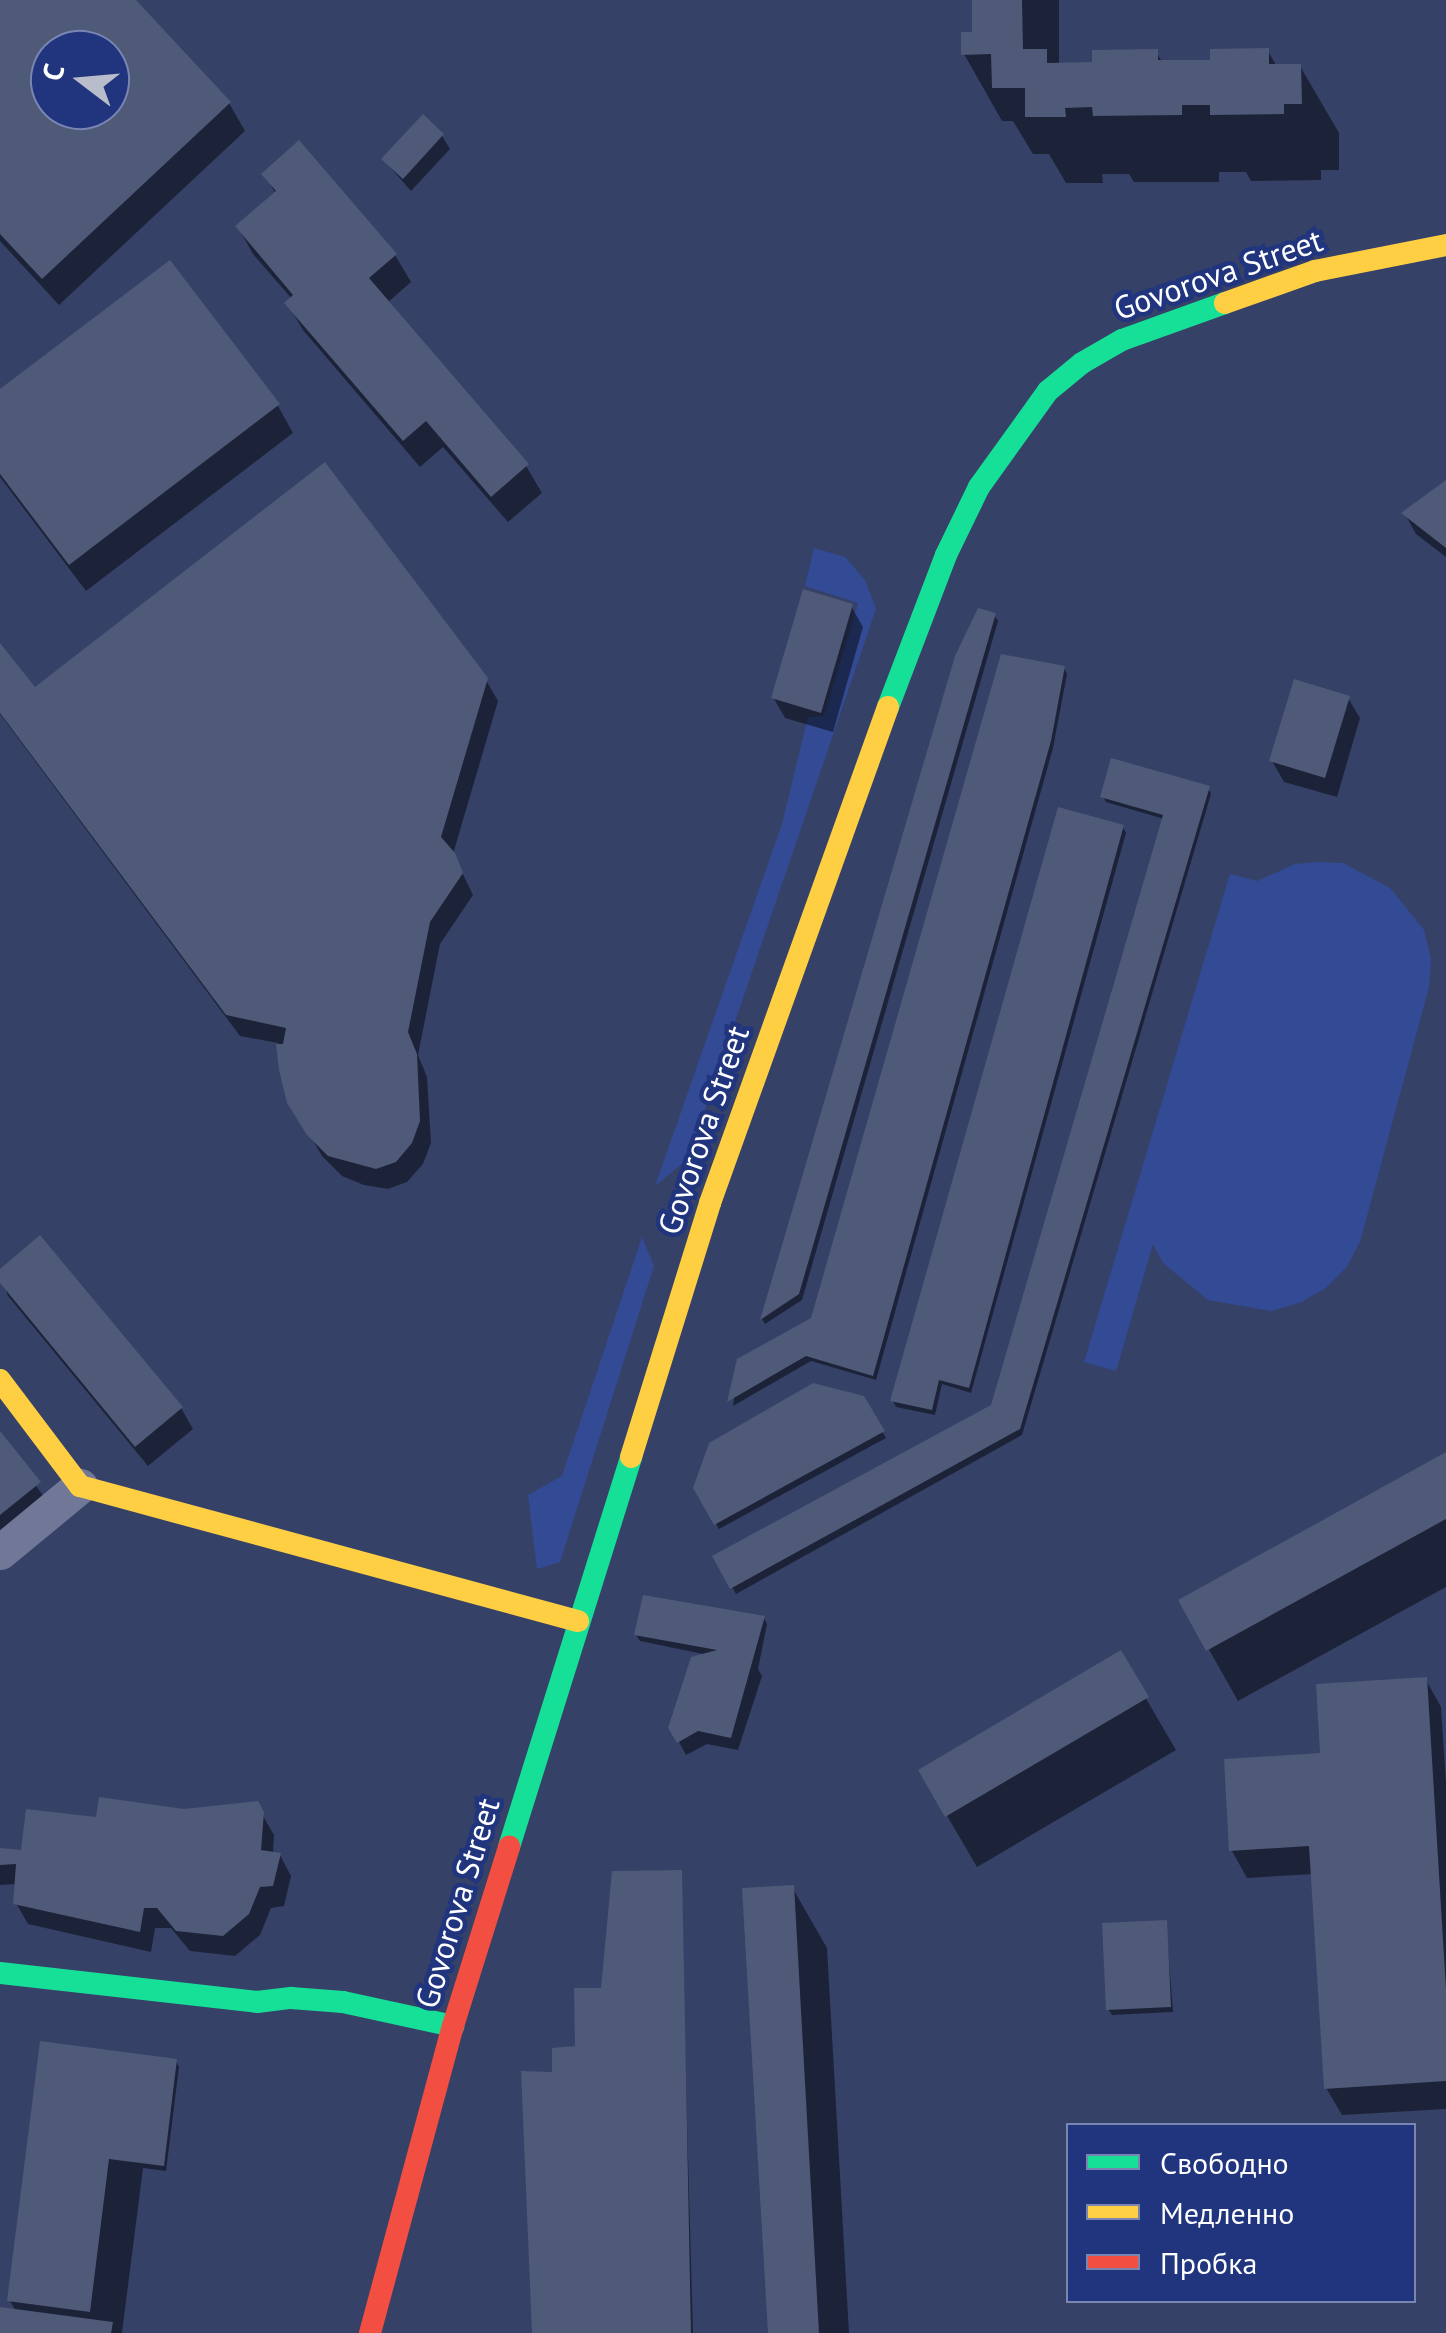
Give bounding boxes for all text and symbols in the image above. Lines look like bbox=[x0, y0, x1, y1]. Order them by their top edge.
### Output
north arrow bbox=[30, 30, 130, 130]
text: С bbox=[33, 60, 73, 85]
street label: Govorova Street bbox=[1109, 220, 1327, 328]
street label: Govorova Street bbox=[649, 1021, 757, 1239]
street label: Govorova Street bbox=[407, 1793, 507, 2013]
legend bbox=[1066, 2123, 1416, 2303]
text: Свободно bbox=[1160, 2143, 1289, 2182]
text: Медленно bbox=[1160, 2193, 1294, 2232]
text: Пробка bbox=[1160, 2243, 1257, 2282]

